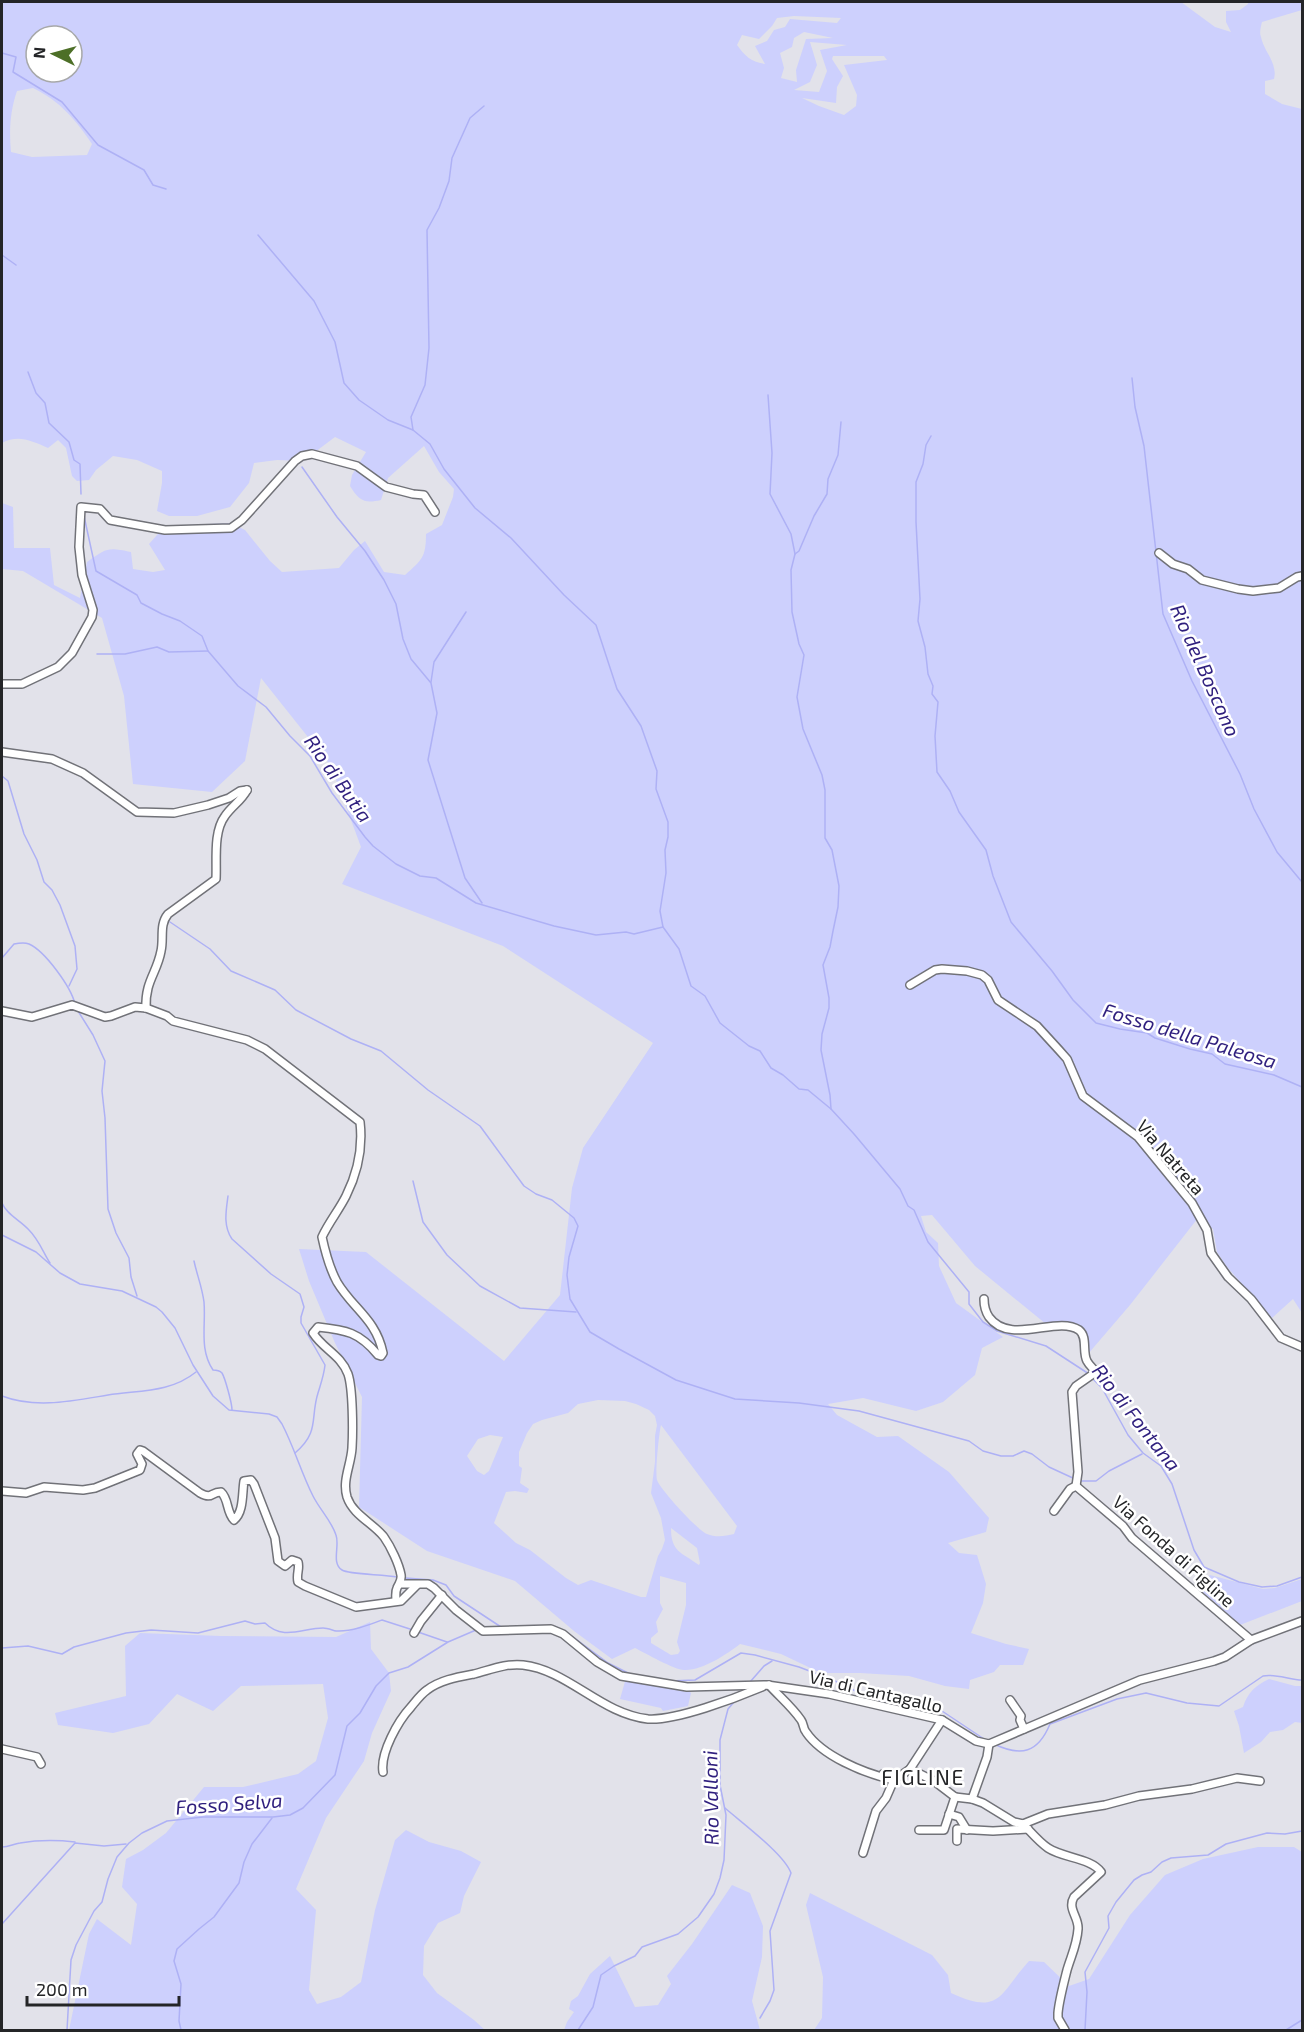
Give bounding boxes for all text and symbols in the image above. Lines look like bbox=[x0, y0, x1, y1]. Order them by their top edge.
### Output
north arrow bbox=[24, 24, 84, 84]
text: N bbox=[29, 46, 49, 59]
water label: Rio del Boscono bbox=[1166, 600, 1246, 740]
water label: Rio di Butia bbox=[300, 730, 378, 826]
water label: Fosso della Paleosa bbox=[1100, 997, 1280, 1073]
street label: Via Natreta bbox=[1132, 1115, 1210, 1199]
water label: Rio di Fontana bbox=[1088, 1359, 1186, 1475]
street label: Via Fonda di Figline bbox=[1108, 1490, 1240, 1612]
street label: Via di Cantagallo bbox=[807, 1665, 945, 1717]
water label: Rio Valloni bbox=[697, 1750, 723, 1846]
district label: FIGLINE bbox=[881, 1764, 965, 1789]
water label: Fosso Selva bbox=[175, 1787, 283, 1819]
scale bar bbox=[27, 1969, 178, 2007]
text: 200 m bbox=[36, 1978, 88, 2000]

